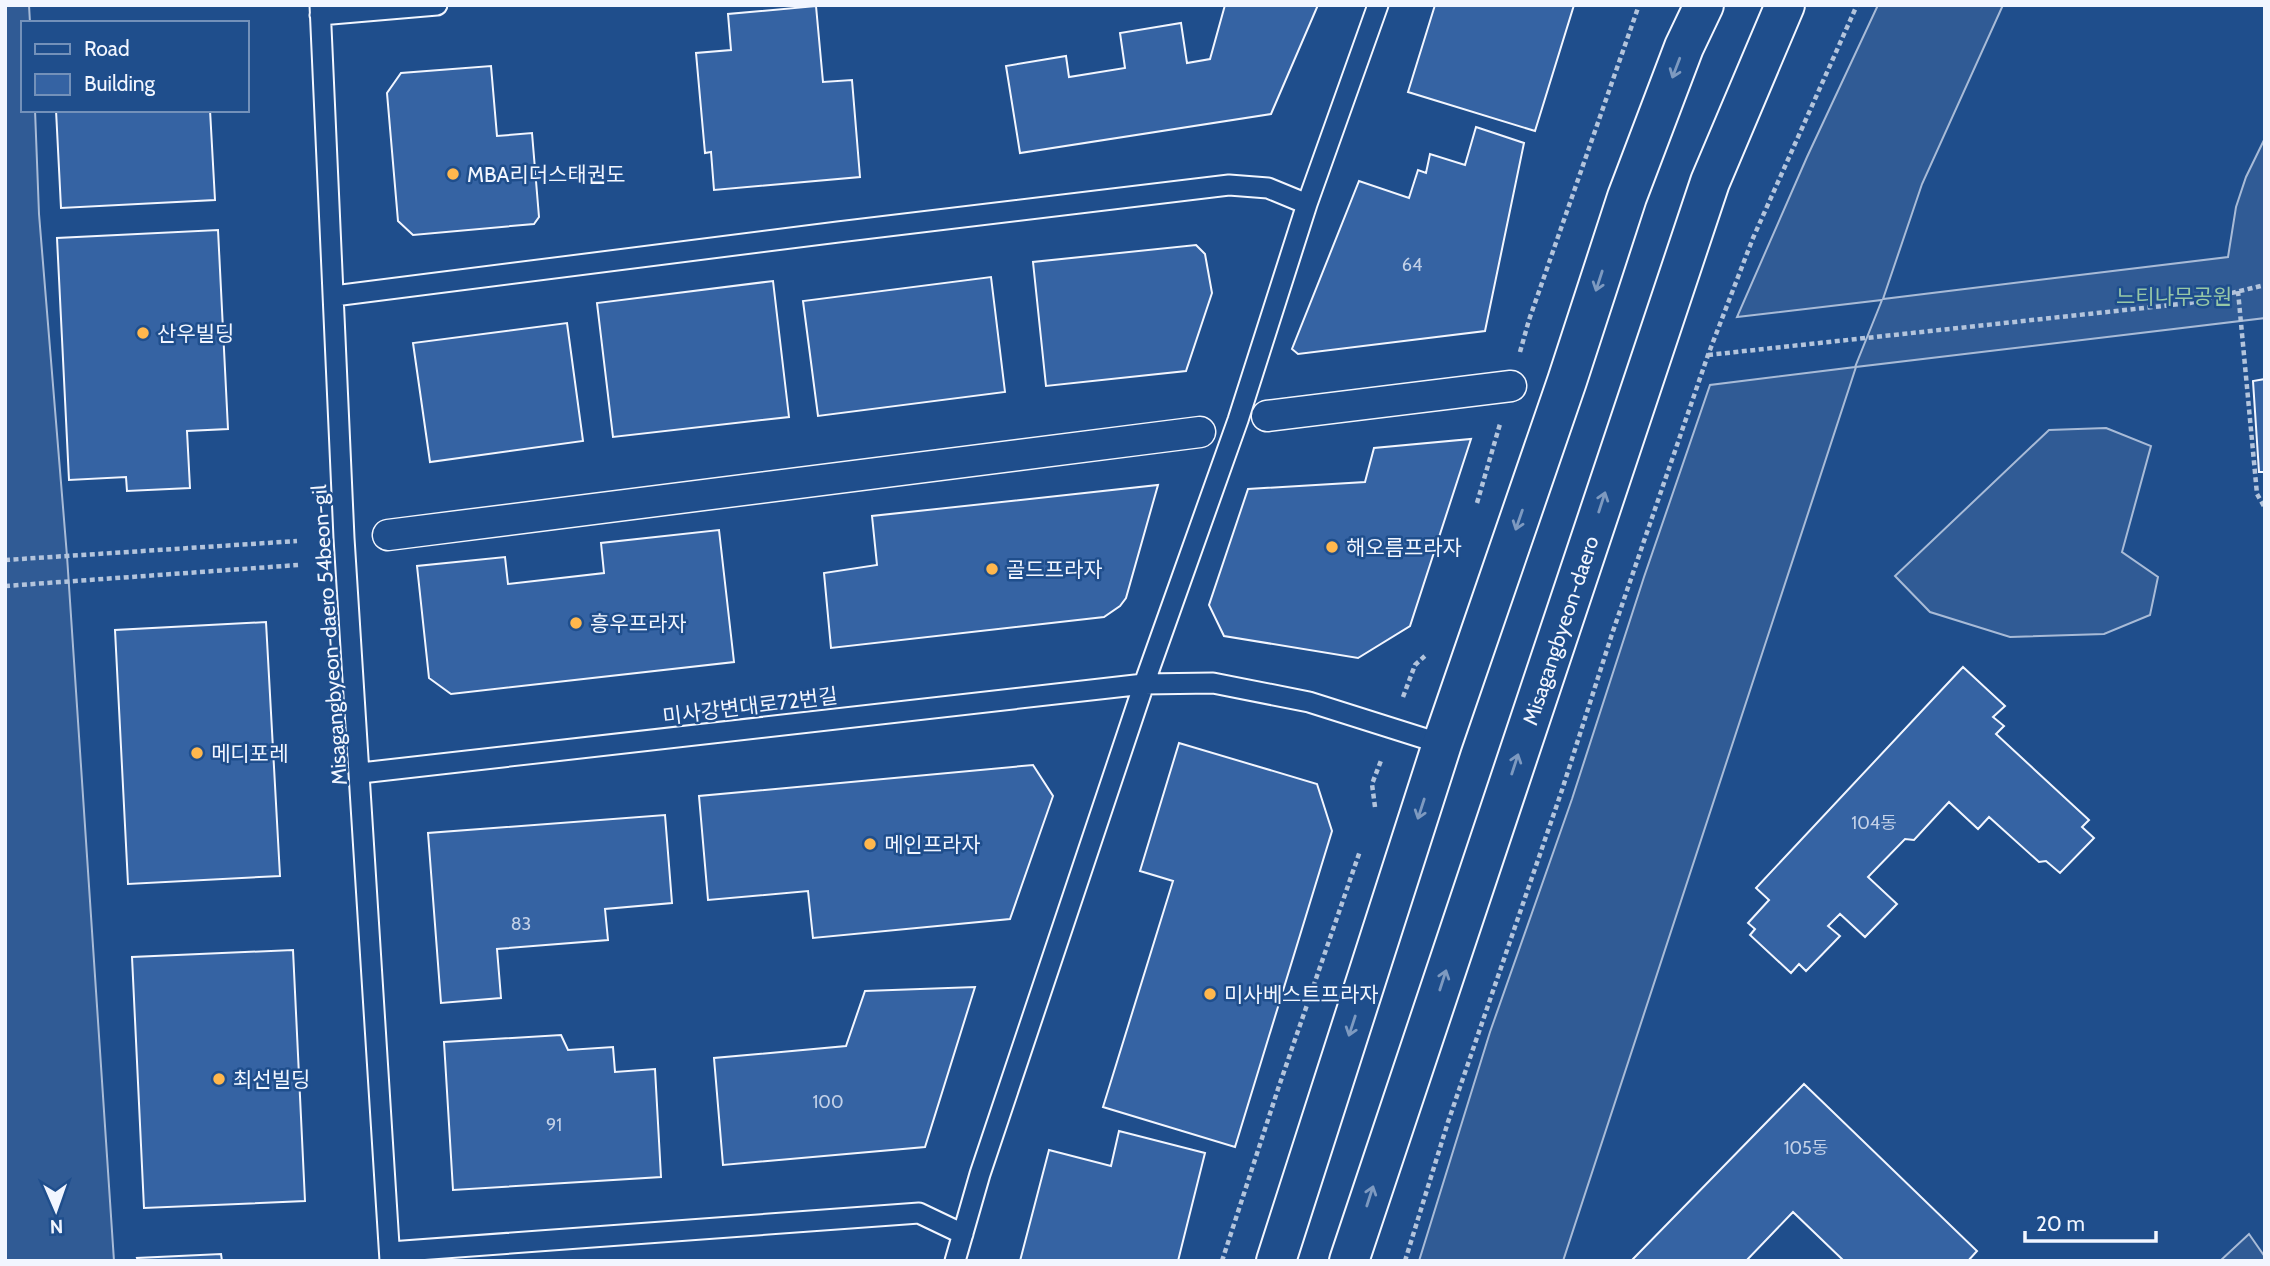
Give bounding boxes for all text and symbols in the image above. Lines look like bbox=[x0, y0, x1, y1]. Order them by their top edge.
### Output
legend bbox=[21, 21, 248, 112]
text: Road bbox=[84, 36, 130, 61]
one-way arrow bbox=[1669, 56, 1682, 78]
text: Building bbox=[84, 71, 156, 96]
place label: MBA리더스태권도 bbox=[467, 162, 625, 187]
marker: MBA리더스태권도 bbox=[445, 166, 461, 182]
house number: 64 bbox=[1402, 254, 1422, 276]
one-way arrow bbox=[1592, 270, 1604, 292]
park label: 느티나무공원 bbox=[2116, 284, 2232, 309]
place label: 산우빌딩 bbox=[157, 321, 234, 346]
marker: 산우빌딩 bbox=[135, 325, 151, 341]
street label: Misagangbyeon-daero 54beon-gil bbox=[306, 484, 352, 786]
one-way arrow bbox=[1597, 492, 1609, 514]
one-way arrow bbox=[1512, 509, 1524, 531]
street label: Misagangbyeon-daero bbox=[1517, 532, 1603, 728]
place label: 해오름프라자 bbox=[1346, 535, 1462, 560]
marker: 해오름프라자 bbox=[1324, 539, 1340, 555]
place label: 골드프라자 bbox=[1006, 557, 1103, 582]
marker: 골드프라자 bbox=[984, 561, 1000, 577]
place label: 흥우프라자 bbox=[590, 611, 687, 636]
marker: 흥우프라자 bbox=[568, 615, 584, 631]
street label: 미사강변대로72번길 bbox=[661, 683, 839, 729]
place label: 메디포레 bbox=[211, 741, 288, 766]
marker: 메디포레 bbox=[189, 745, 205, 761]
one-way arrow bbox=[1509, 754, 1522, 776]
one-way arrow bbox=[1414, 798, 1427, 820]
house number: 104동 bbox=[1851, 812, 1897, 834]
place label: 메인프라자 bbox=[884, 832, 981, 857]
marker: 메인프라자 bbox=[862, 836, 878, 852]
house number: 83 bbox=[511, 913, 531, 935]
one-way arrow bbox=[1437, 970, 1450, 992]
place label: 미사베스트프라자 bbox=[1224, 982, 1379, 1007]
marker: 미사베스트프라자 bbox=[1202, 986, 1218, 1002]
one-way arrow bbox=[1344, 1014, 1357, 1036]
place label: 최선빌딩 bbox=[233, 1067, 310, 1092]
marker: 최선빌딩 bbox=[211, 1071, 227, 1087]
house number: 100 bbox=[813, 1091, 844, 1113]
house number: 91 bbox=[546, 1114, 562, 1136]
house number: 105동 bbox=[1784, 1137, 1828, 1159]
north arrow bbox=[21, 1175, 91, 1245]
one-way arrow bbox=[1365, 1185, 1378, 1207]
scale bar bbox=[2025, 1200, 2156, 1244]
text: 20 m bbox=[2036, 1211, 2085, 1236]
text: N bbox=[49, 1215, 64, 1238]

